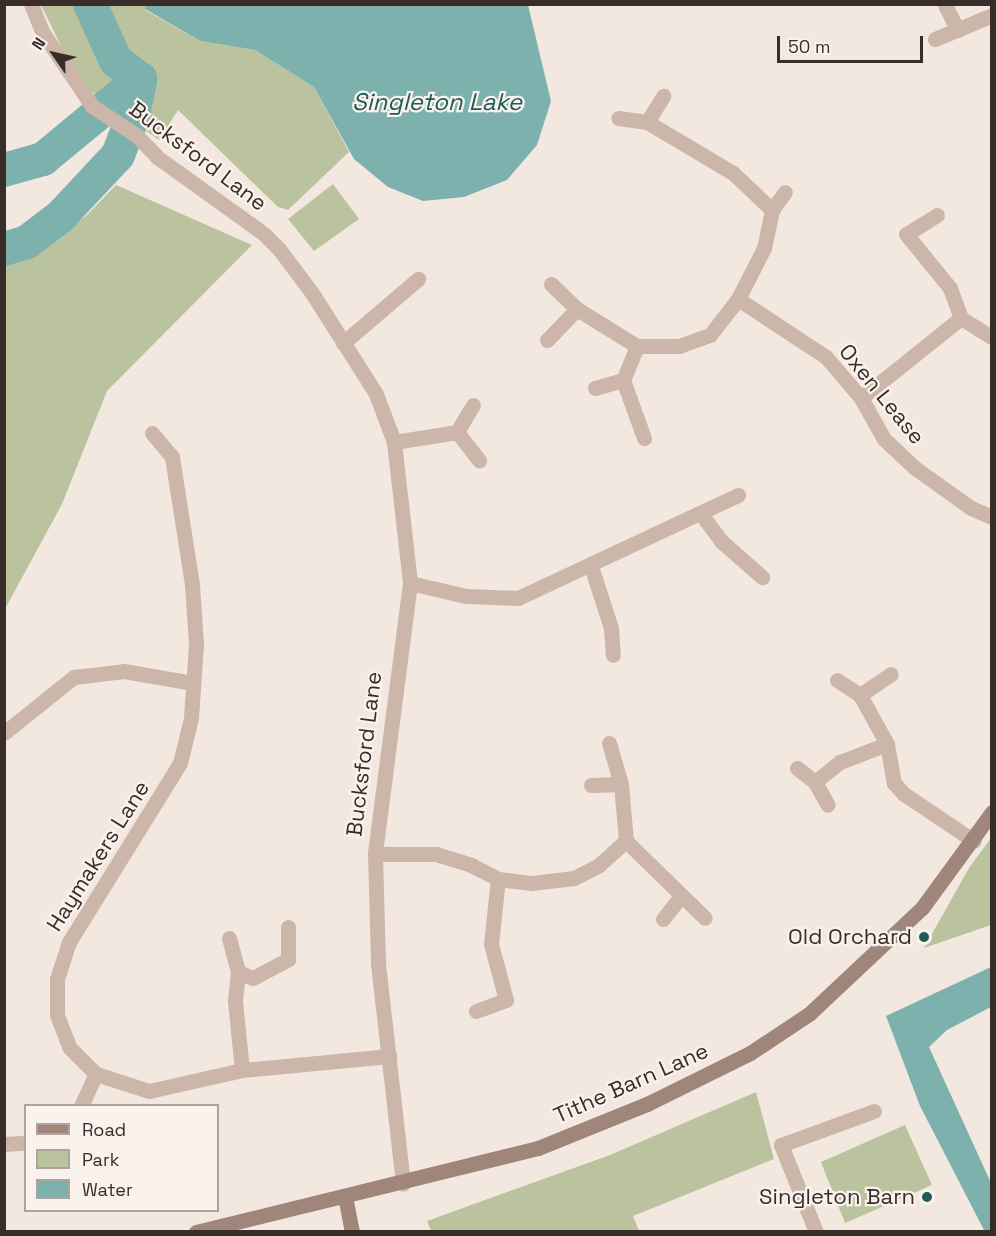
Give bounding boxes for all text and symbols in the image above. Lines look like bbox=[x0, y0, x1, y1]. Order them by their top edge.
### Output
north arrow bbox=[24, 24, 84, 84]
scale bar bbox=[780, 24, 926, 62]
text: N bbox=[27, 33, 50, 54]
text: 50 m bbox=[788, 35, 830, 58]
water label: Singleton Lake bbox=[352, 88, 522, 116]
street label: Bucksford Lane bbox=[124, 96, 272, 216]
street label: Oxen Lease bbox=[834, 339, 930, 449]
street label: Bucksford Lane bbox=[341, 670, 387, 838]
street label: Haymakers Lane bbox=[41, 776, 155, 936]
place label: Old Orchard bbox=[788, 924, 912, 950]
marker: Old Orchard bbox=[917, 930, 931, 944]
street label: Tithe Barn Lane bbox=[550, 1037, 712, 1129]
legend bbox=[24, 1104, 219, 1212]
text: Road bbox=[82, 1118, 126, 1141]
text: Park bbox=[82, 1148, 119, 1171]
text: Water bbox=[82, 1178, 133, 1201]
place label: Singleton Barn bbox=[759, 1184, 915, 1210]
marker: Singleton Barn bbox=[920, 1190, 934, 1204]

